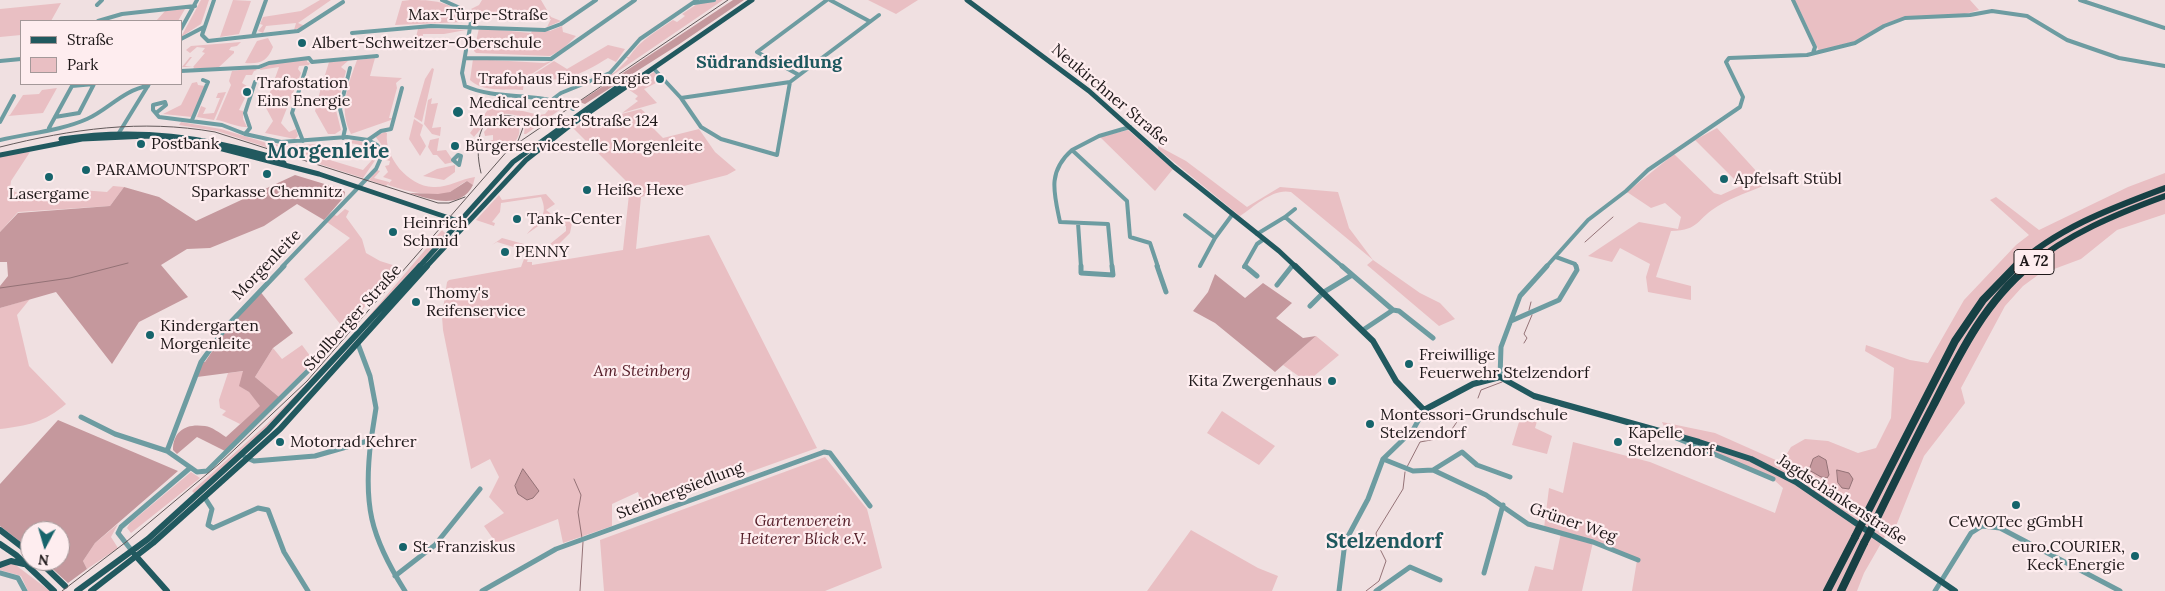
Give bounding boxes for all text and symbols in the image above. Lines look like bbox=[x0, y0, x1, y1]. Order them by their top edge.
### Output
street label: Max-Türpe-Straße bbox=[408, 5, 548, 25]
legend bbox=[20, 20, 182, 85]
text: Straße bbox=[67, 30, 114, 49]
place label: Albert-Schweitzer-Oberschule bbox=[312, 33, 542, 53]
marker: Albert-Schweitzer-Oberschule bbox=[296, 37, 308, 49]
street label: Neukirchner Straße bbox=[1047, 40, 1173, 150]
district label: Südrandsiedlung bbox=[696, 52, 842, 74]
text: Park bbox=[67, 55, 98, 74]
place label: Trafohaus Eins Energie bbox=[478, 69, 650, 89]
place label: Trafostation Eins Energie bbox=[257, 73, 350, 111]
marker: Trafohaus Eins Energie bbox=[654, 73, 666, 85]
marker: Trafostation Eins Energie bbox=[241, 86, 253, 98]
place label: Medical centre Markersdorfer Straße 124 bbox=[469, 93, 658, 131]
marker: Medical centre Markersdorfer Straße 124 bbox=[451, 105, 465, 119]
place label: Postbank bbox=[151, 134, 219, 154]
place label: Bürgerservicestelle Morgenleite bbox=[465, 136, 703, 156]
marker: Postbank bbox=[135, 138, 147, 150]
district label: Morgenleite bbox=[267, 139, 389, 165]
marker: Bürgerservicestelle Morgenleite bbox=[449, 140, 461, 152]
place label: PARAMOUNTSPORT bbox=[96, 160, 249, 180]
marker: PARAMOUNTSPORT bbox=[80, 164, 92, 176]
marker: Sparkasse Chemnitz bbox=[261, 168, 273, 180]
place label: Apfelsaft Stübl bbox=[1734, 169, 1842, 189]
marker: Lasergame bbox=[43, 171, 55, 183]
marker: Apfelsaft Stübl bbox=[1718, 173, 1730, 185]
place label: Heiße Hexe bbox=[597, 180, 684, 200]
place label: Sparkasse Chemnitz bbox=[192, 182, 342, 202]
place label: Lasergame bbox=[9, 184, 89, 204]
marker: Heiße Hexe bbox=[581, 184, 593, 196]
place label: Tank-Center bbox=[527, 209, 622, 229]
place label: Heinrich Schmid bbox=[403, 213, 468, 251]
marker: Tank-Center bbox=[511, 213, 523, 225]
street label: Morgenleite bbox=[229, 226, 305, 304]
marker: Heinrich Schmid bbox=[387, 226, 399, 238]
place label: PENNY bbox=[515, 242, 569, 262]
marker: PENNY bbox=[499, 246, 511, 258]
road number: A 72 bbox=[2014, 250, 2054, 274]
street label: Stollberger Straße bbox=[300, 261, 406, 375]
place label: Thomy's Reifenservice bbox=[426, 283, 526, 321]
marker: Thomy's Reifenservice bbox=[410, 296, 422, 308]
place label: Kindergarten Morgenleite bbox=[160, 316, 259, 354]
marker: Kindergarten Morgenleite bbox=[144, 329, 156, 341]
place label: Freiwillige Feuerwehr Stelzendorf bbox=[1419, 345, 1589, 383]
marker: Freiwillige Feuerwehr Stelzendorf bbox=[1403, 358, 1415, 370]
park label: Am Steinberg bbox=[593, 361, 691, 381]
place label: Kita Zwergenhaus bbox=[1188, 371, 1322, 391]
marker: Kita Zwergenhaus bbox=[1326, 375, 1338, 387]
place label: Montessori-Grundschule Stelzendorf bbox=[1380, 405, 1568, 443]
marker: Montessori-Grundschule Stelzendorf bbox=[1364, 418, 1376, 430]
place label: Kapelle Stelzendorf bbox=[1628, 423, 1714, 461]
place label: Motorrad Kehrer bbox=[290, 432, 417, 452]
marker: Motorrad Kehrer bbox=[274, 436, 286, 448]
marker: Kapelle Stelzendorf bbox=[1612, 436, 1624, 448]
street label: Jagdschänkenstraße bbox=[1773, 451, 1911, 549]
street label: Steinbergsiedlung bbox=[614, 458, 746, 524]
street label: Grüner Weg bbox=[1527, 499, 1619, 547]
marker: CeWOTec gGmbH bbox=[2010, 499, 2022, 511]
park label: Gartenverein Heiterer Blick e.V. bbox=[739, 511, 867, 549]
place label: CeWOTec gGmbH bbox=[1948, 512, 2084, 532]
north arrow bbox=[20, 521, 70, 571]
district label: Stelzendorf bbox=[1326, 529, 1442, 555]
place label: St. Franziskus bbox=[413, 537, 515, 557]
place label: euro.COURIER, Keck Energie bbox=[2012, 537, 2125, 575]
marker: St. Franziskus bbox=[397, 541, 409, 553]
text: N bbox=[37, 550, 50, 569]
marker: euro.COURIER, Keck Energie bbox=[2129, 550, 2141, 562]

